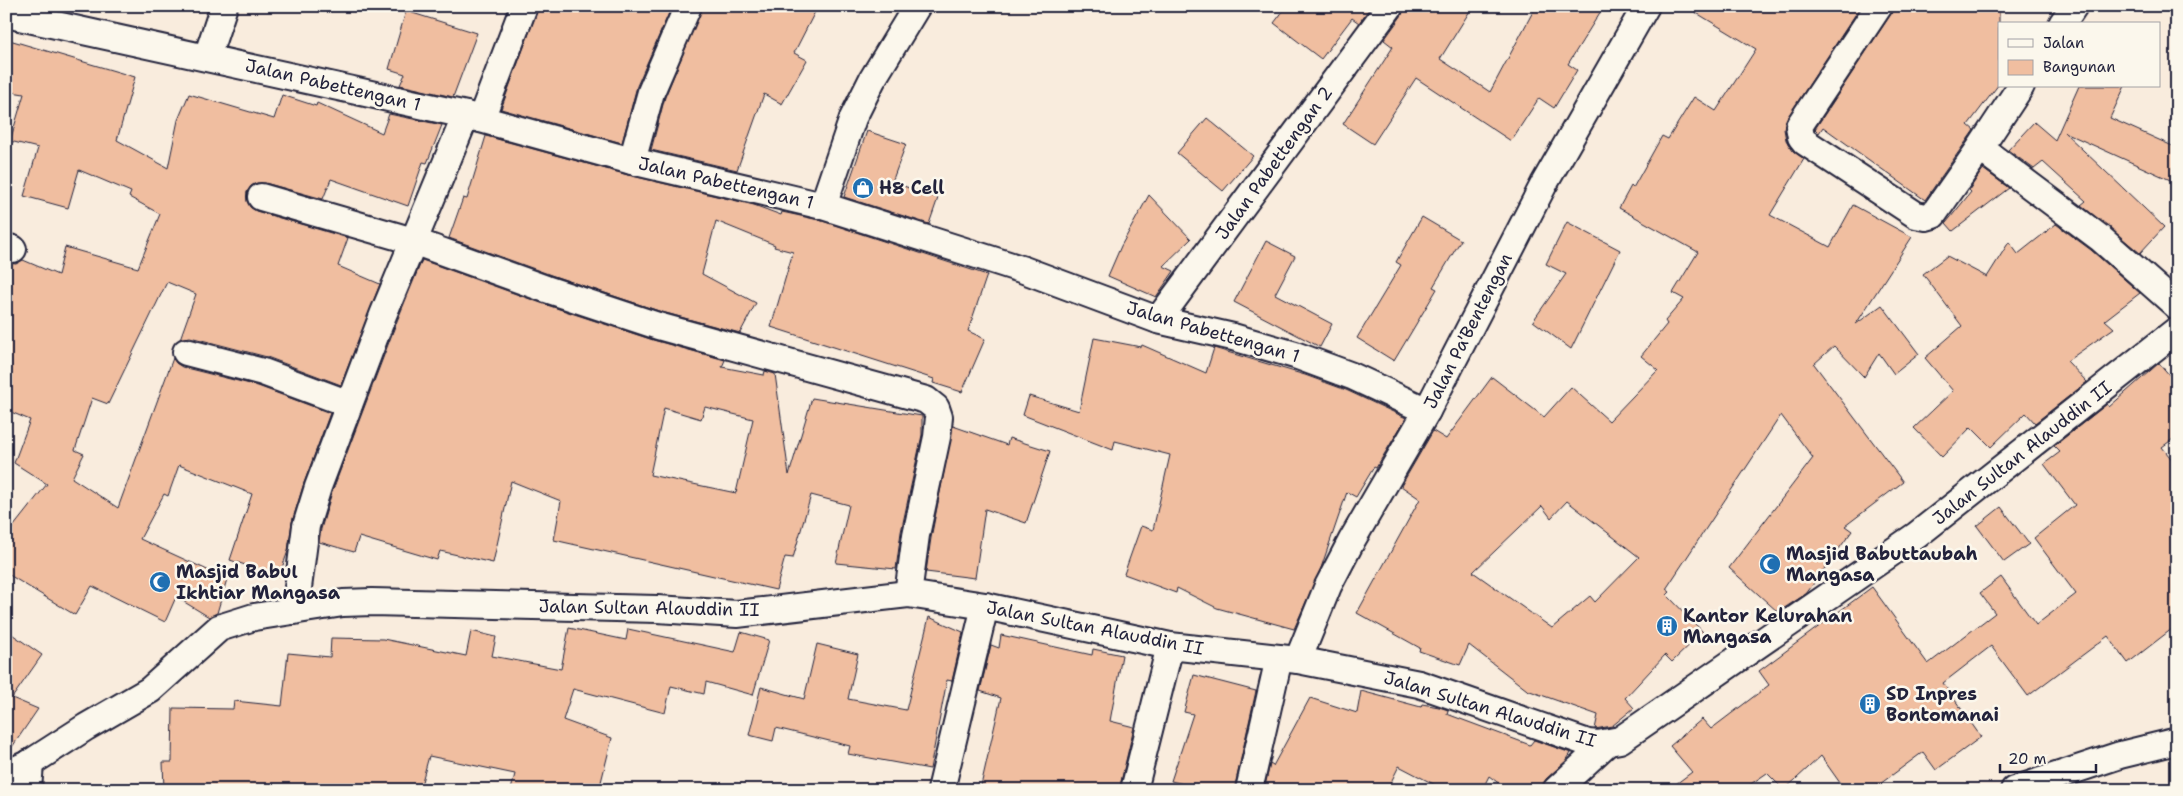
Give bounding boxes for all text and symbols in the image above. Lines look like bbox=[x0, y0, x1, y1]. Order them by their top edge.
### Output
legend bbox=[1998, 22, 2160, 88]
text: Jalan bbox=[2043, 33, 2084, 53]
street label: Jalan Pabettengan 1 bbox=[243, 53, 423, 117]
text: Bangunan bbox=[2043, 57, 2115, 77]
street label: Jalan Pabettengan 2 bbox=[1210, 81, 1338, 245]
street label: Jalan Pabettengan 1 bbox=[636, 151, 816, 215]
shop icon: H8 Cell bbox=[851, 176, 875, 200]
place label: H8 Cell bbox=[879, 176, 944, 200]
street label: Jalan Pa'Bentengan bbox=[1418, 249, 1518, 413]
street label: Jalan Pabettengan 1 bbox=[1124, 296, 1302, 368]
street label: Jalan Sultan Alauddin II bbox=[1928, 375, 2117, 530]
place label: Masjid Babuttaubah Mangasa bbox=[1786, 542, 1978, 587]
mosque icon: Masjid Babuttaubah Mangasa bbox=[1758, 552, 1782, 576]
place label: Masjid Babul Ikhtiar Mangasa bbox=[176, 560, 341, 605]
mosque icon: Masjid Babul Ikhtiar Mangasa bbox=[148, 570, 172, 594]
street label: Jalan Sultan Alauddin II bbox=[538, 594, 760, 622]
street label: Jalan Sultan Alauddin II bbox=[984, 595, 1206, 661]
place label: Kantor Kelurahan Mangasa bbox=[1683, 604, 1852, 649]
building icon: Kantor Kelurahan Mangasa bbox=[1655, 614, 1679, 638]
street label: Jalan Sultan Alauddin II bbox=[1381, 665, 1599, 753]
place label: SD Inpres Bontomanai bbox=[1886, 682, 1999, 727]
building icon: SD Inpres Bontomanai bbox=[1858, 692, 1882, 716]
scale bar bbox=[2000, 741, 2097, 773]
text: 20 m bbox=[2008, 749, 2047, 769]

